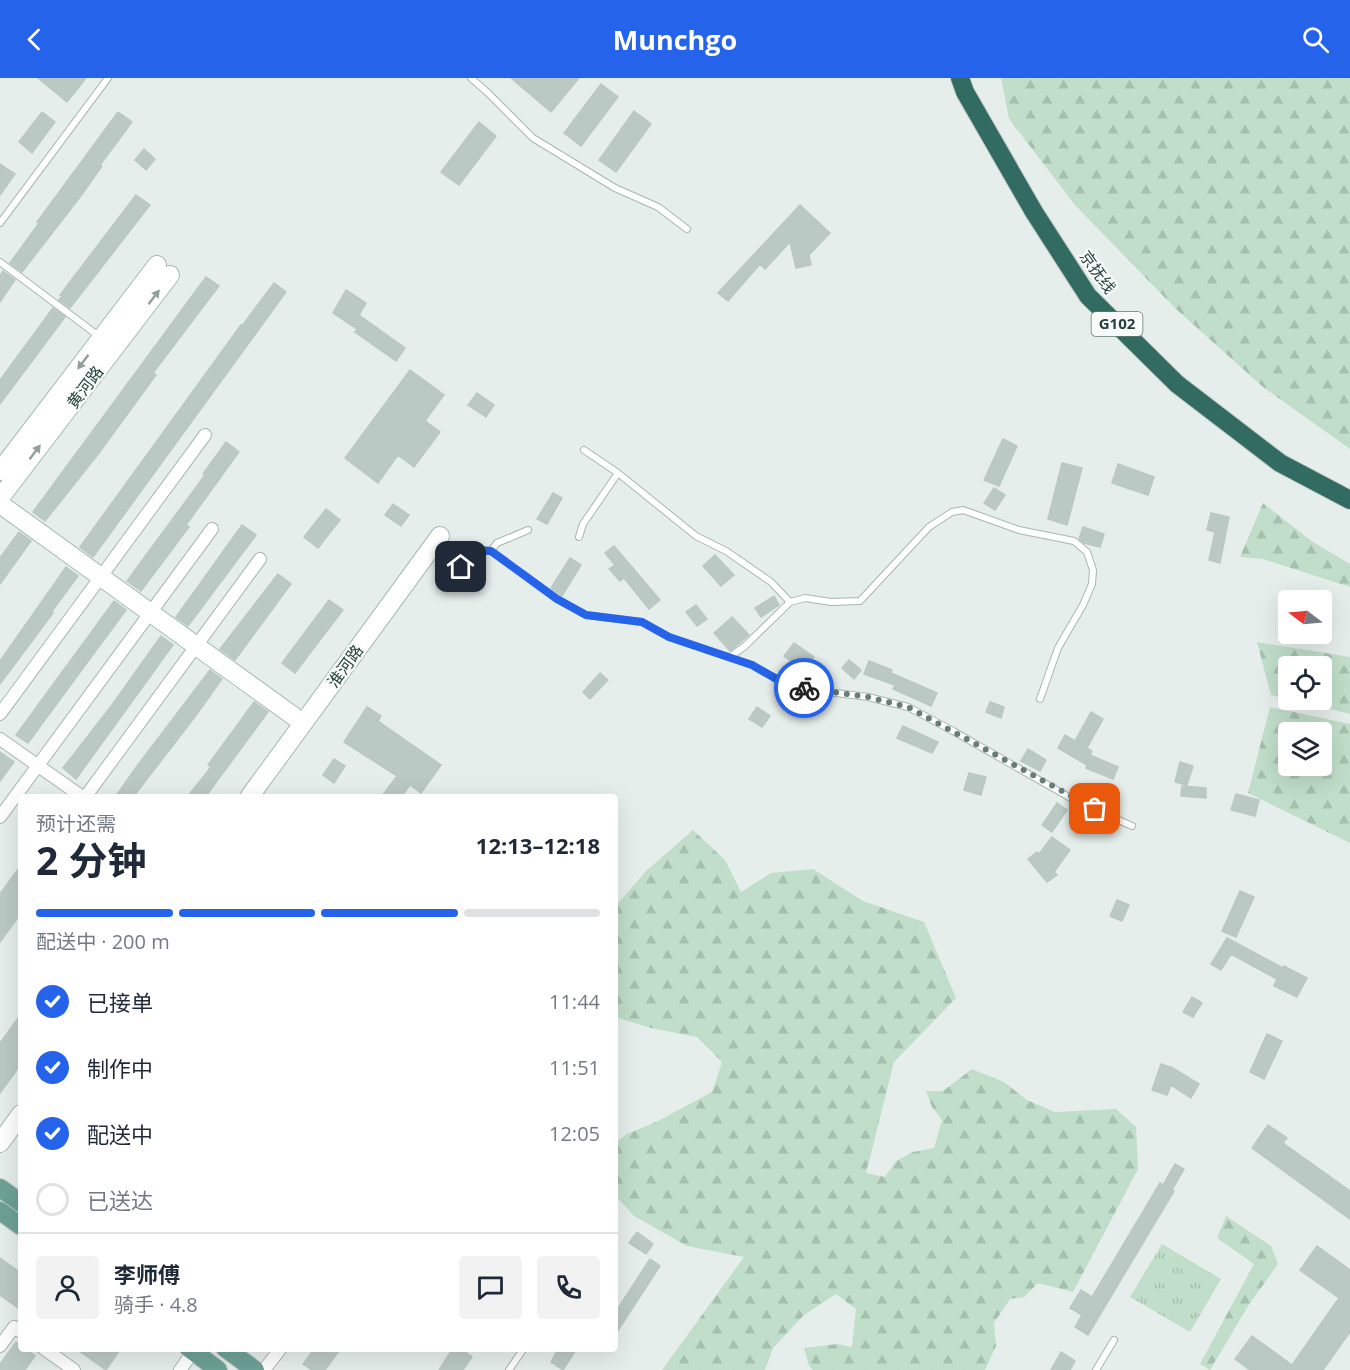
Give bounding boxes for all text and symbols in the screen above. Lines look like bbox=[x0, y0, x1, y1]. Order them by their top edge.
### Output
text: Munchgo bbox=[613, 21, 737, 58]
icon: back bbox=[18, 23, 51, 56]
icon: search bbox=[1299, 23, 1332, 56]
street label: 京抚线 bbox=[1075, 246, 1121, 298]
one-way arrow bbox=[147, 289, 159, 304]
road number: G102 bbox=[1092, 312, 1142, 336]
one-way arrow bbox=[77, 354, 90, 370]
street label: 黄河路 bbox=[62, 361, 108, 413]
one-way arrow bbox=[29, 444, 41, 459]
pin bbox=[435, 541, 486, 592]
icon: home bbox=[444, 550, 477, 583]
north arrow bbox=[1278, 590, 1332, 644]
map controls bbox=[1278, 590, 1332, 776]
street label: 淮河路 bbox=[322, 640, 368, 692]
button: locate bbox=[1278, 656, 1332, 710]
courier bbox=[774, 658, 834, 718]
icon: bike bbox=[788, 672, 821, 705]
button: layers bbox=[1278, 722, 1332, 776]
pin bbox=[1069, 783, 1120, 834]
icon: bag bbox=[1078, 792, 1111, 825]
text: 预计还需 bbox=[36, 810, 116, 837]
text: 12:13–12:18 bbox=[476, 830, 600, 860]
text: 2 分钟 bbox=[36, 833, 146, 886]
text: 配送中 · 200 m bbox=[36, 928, 170, 955]
icon: check bbox=[36, 985, 69, 1018]
text: 已接单 bbox=[87, 987, 153, 1017]
text: 11:44 bbox=[549, 988, 600, 1015]
icon: check bbox=[36, 1051, 69, 1084]
text: 制作中 bbox=[87, 1053, 153, 1083]
text: 11:51 bbox=[549, 1054, 600, 1081]
icon: check bbox=[36, 1117, 69, 1150]
text: 配送中 bbox=[87, 1119, 153, 1149]
text: 12:05 bbox=[549, 1120, 600, 1147]
text: 已送达 bbox=[87, 1185, 153, 1215]
button: person bbox=[36, 1256, 99, 1319]
button: chat bbox=[459, 1256, 522, 1319]
button: phone bbox=[537, 1256, 600, 1319]
text: 李师傅 bbox=[114, 1259, 180, 1289]
text: 骑手 · 4.8 bbox=[114, 1291, 198, 1318]

